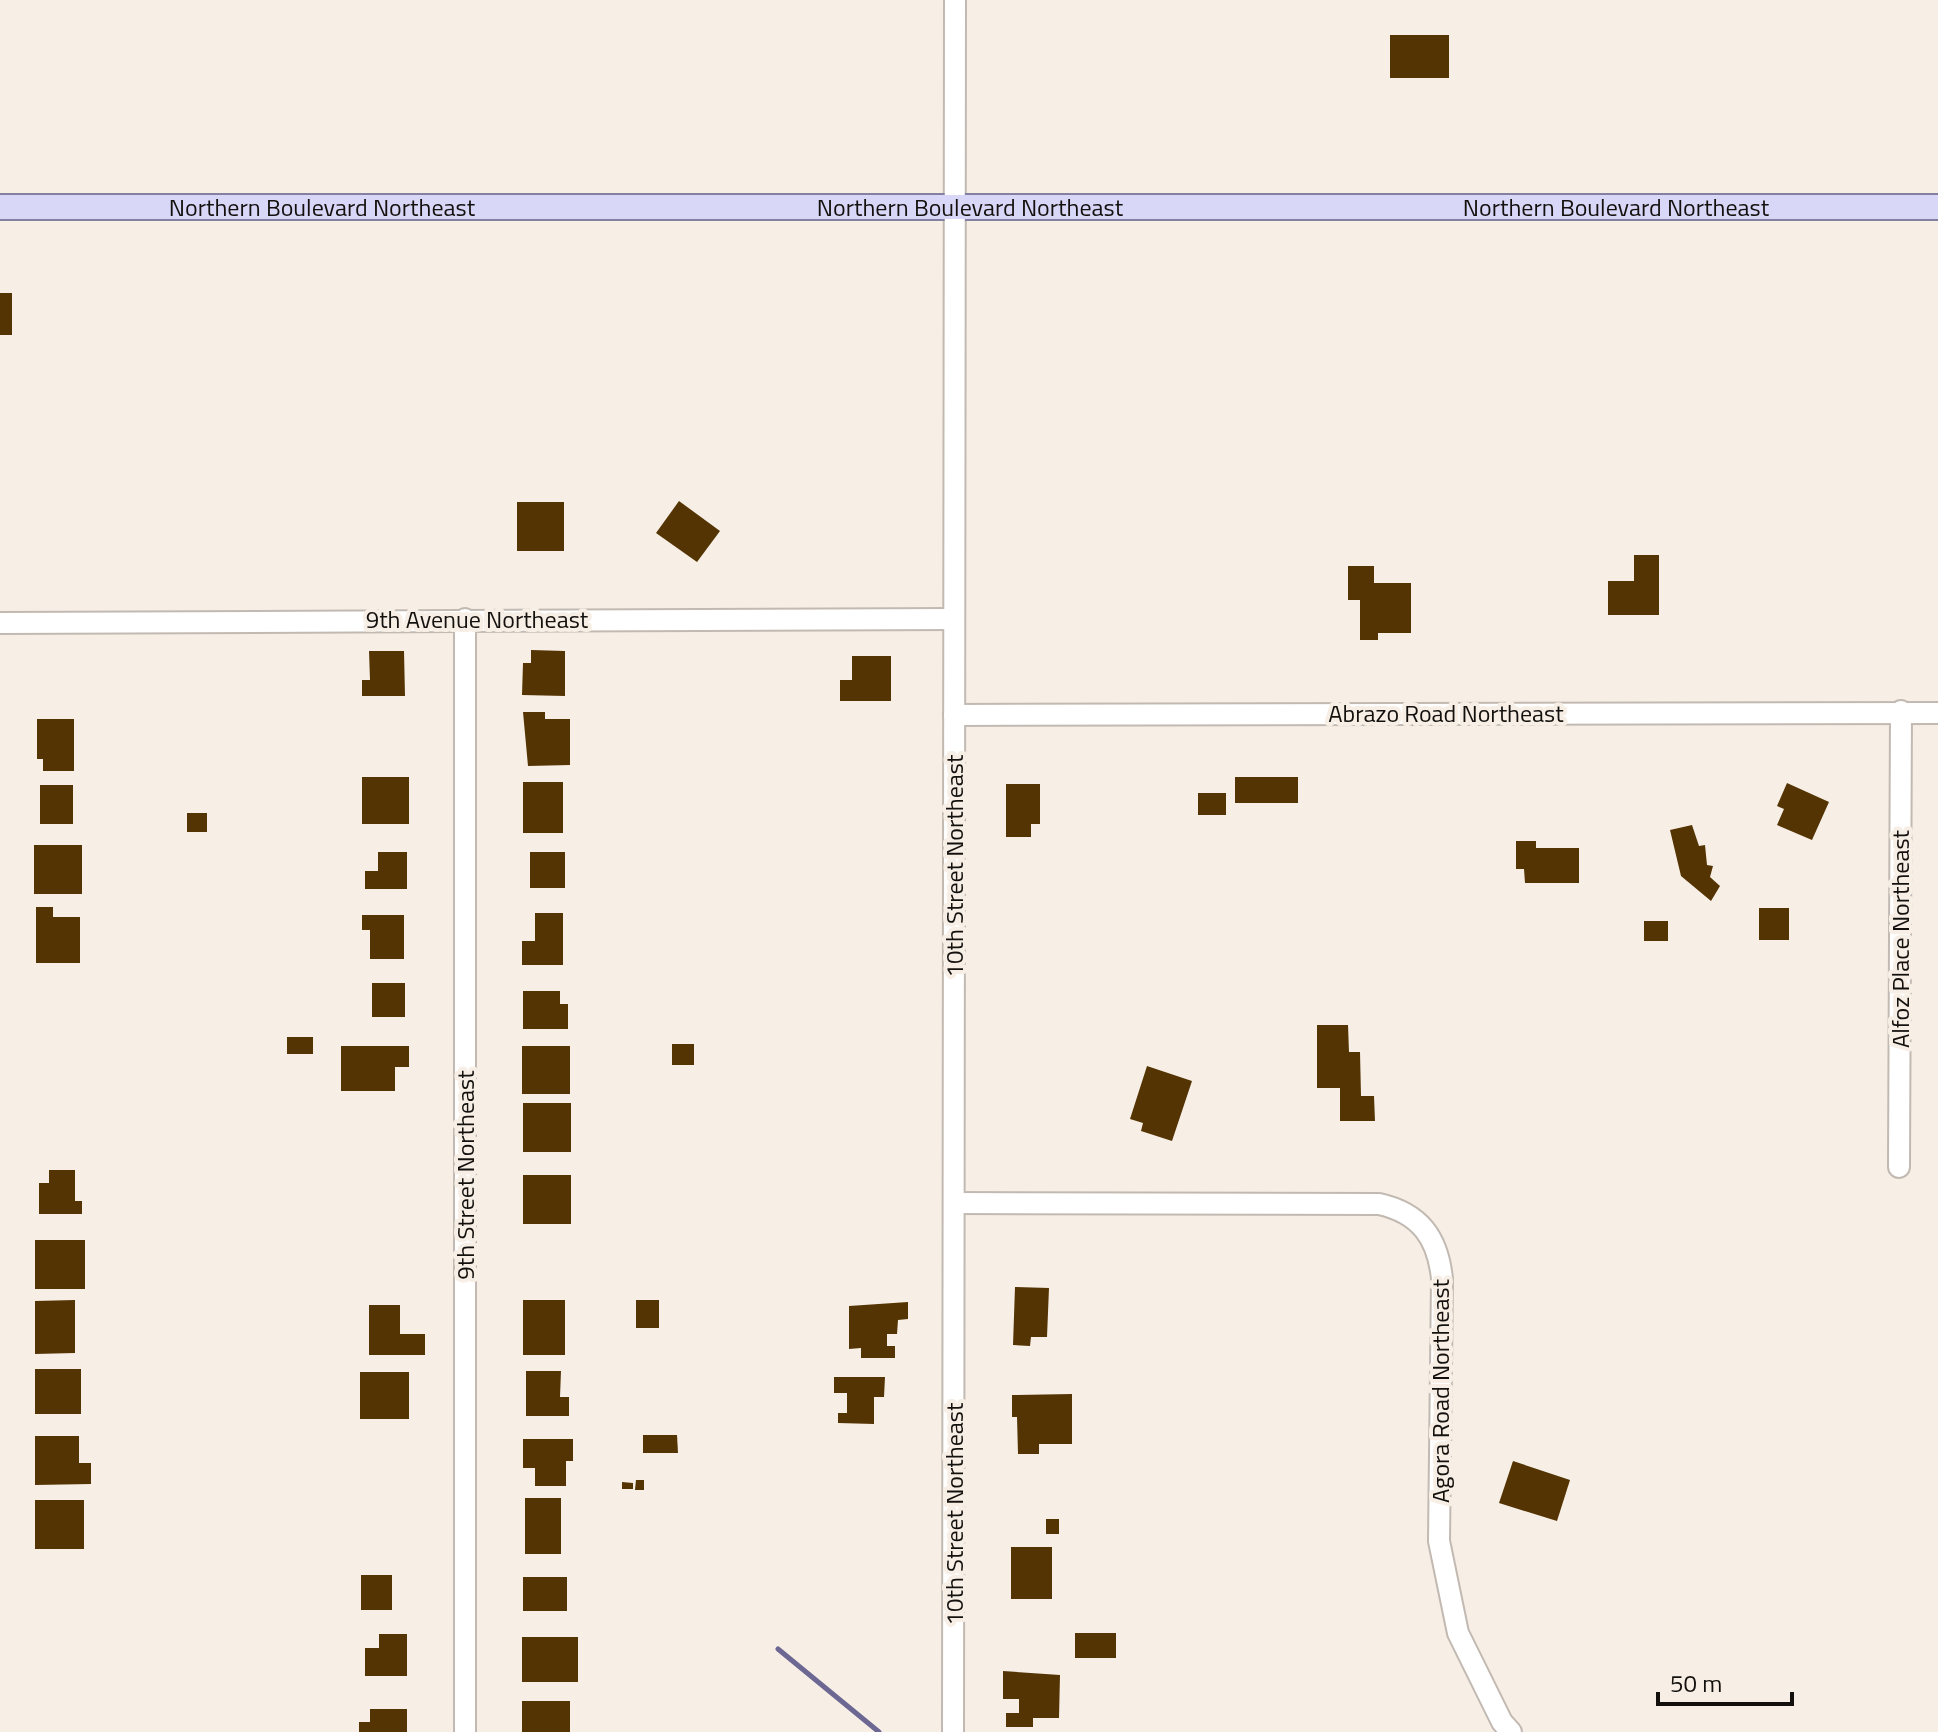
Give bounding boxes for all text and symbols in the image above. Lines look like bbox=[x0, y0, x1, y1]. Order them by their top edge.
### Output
street label: Northern Boulevard Northeast bbox=[169, 189, 476, 225]
street label: Northern Boulevard Northeast bbox=[817, 189, 1124, 225]
street label: Northern Boulevard Northeast bbox=[1463, 189, 1770, 225]
street label: 9th Avenue Northeast bbox=[366, 601, 589, 637]
street label: Abrazo Road Northeast bbox=[1328, 695, 1564, 731]
street label: 10th Street Northeast bbox=[936, 754, 972, 977]
street label: Alfoz Place Northeast bbox=[1882, 829, 1918, 1048]
street label: 9th Street Northeast bbox=[447, 1070, 483, 1280]
street label: Agora Road Northeast bbox=[1422, 1278, 1458, 1503]
street label: 10th Street Northeast bbox=[936, 1402, 972, 1625]
scale bar bbox=[1658, 1656, 1792, 1706]
text: 50 m bbox=[1670, 1665, 1722, 1701]

